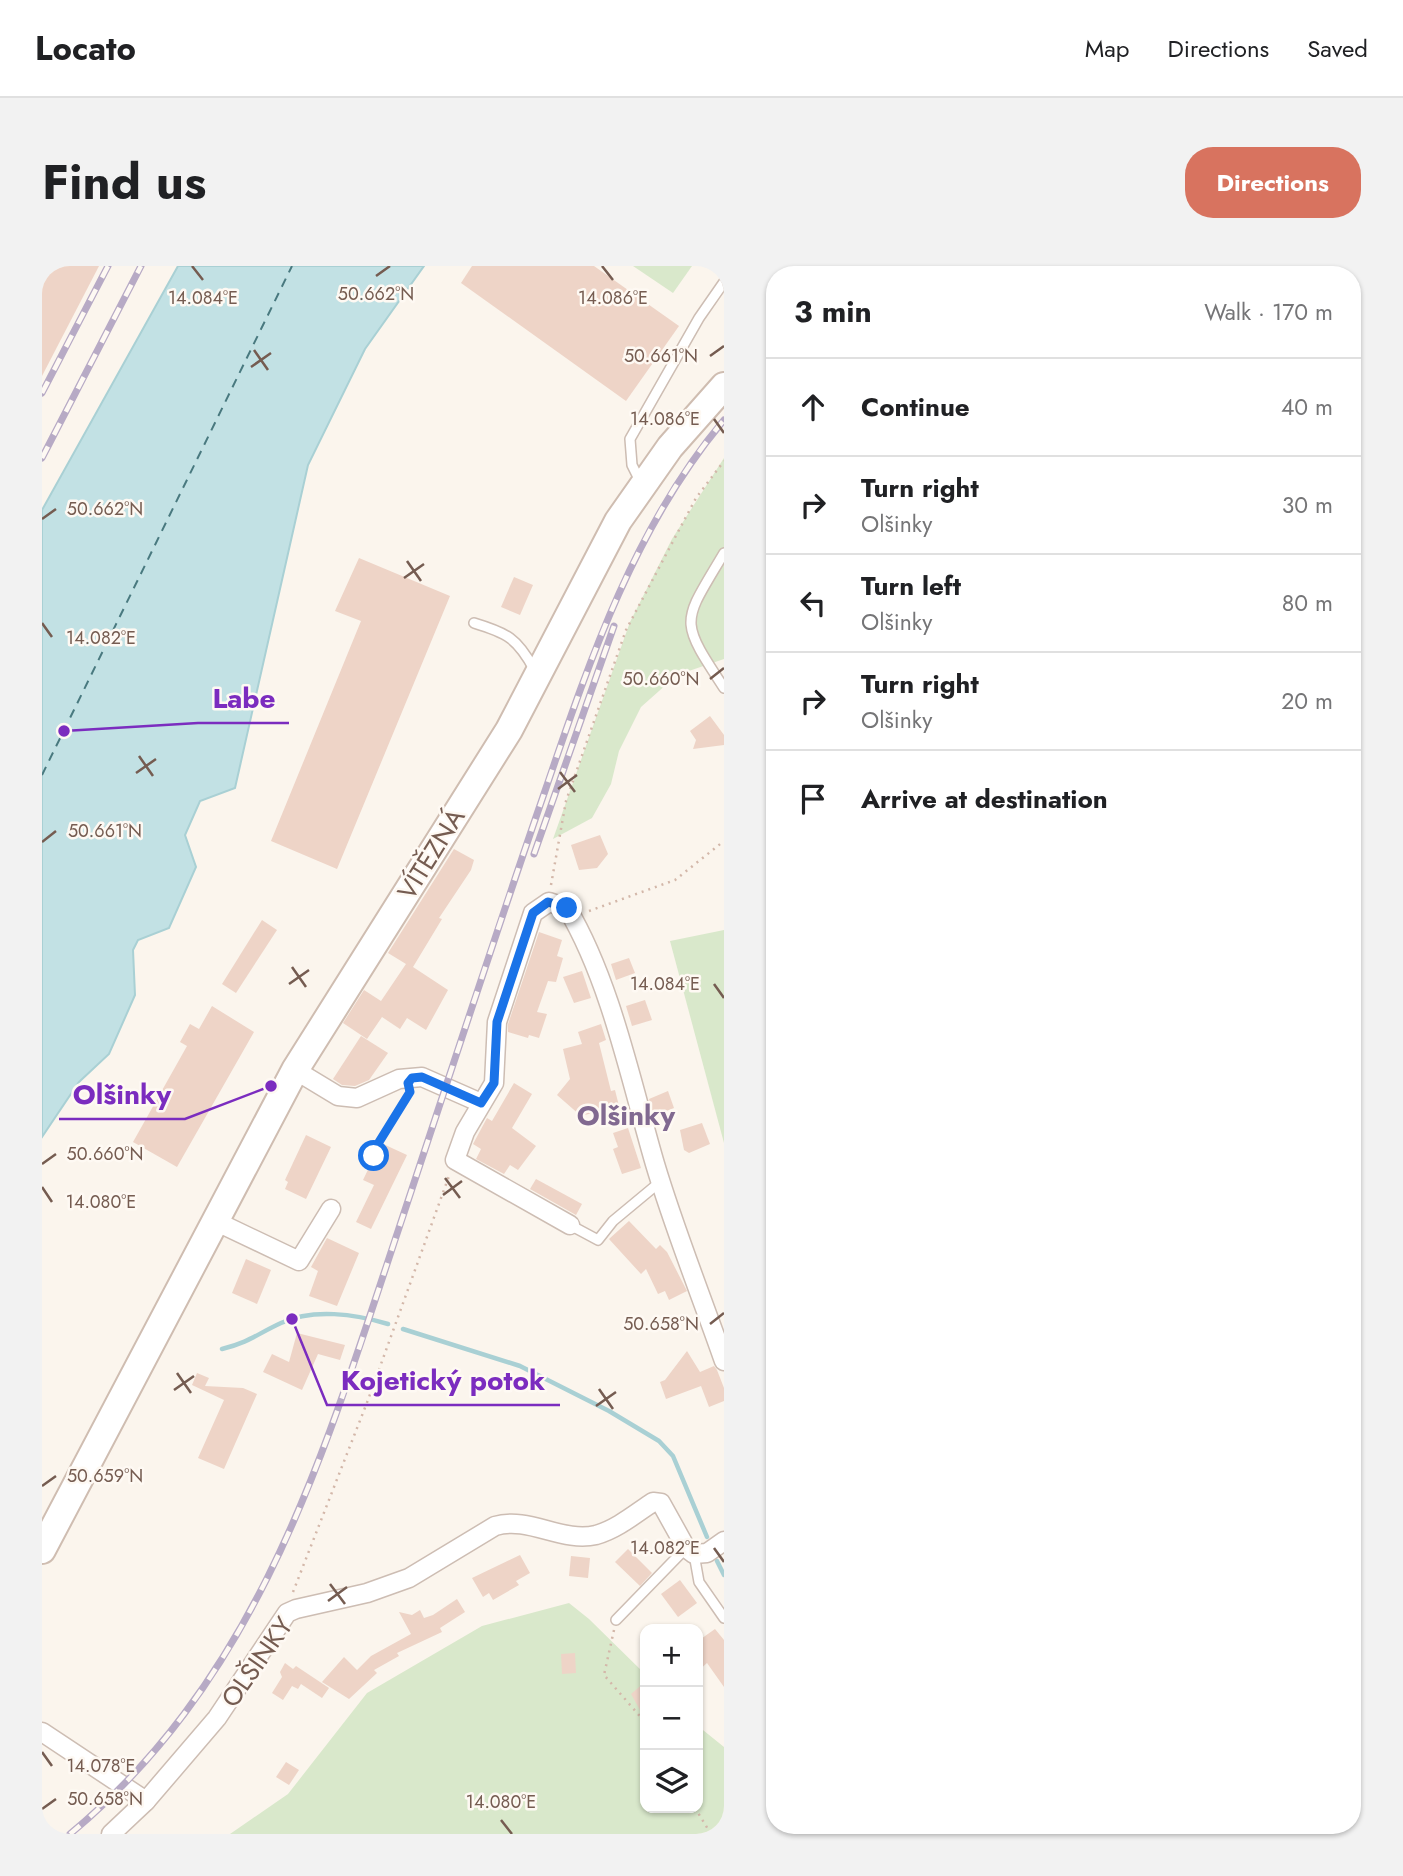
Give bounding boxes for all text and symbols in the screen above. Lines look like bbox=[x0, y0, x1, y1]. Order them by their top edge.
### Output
text: Locato bbox=[35, 25, 136, 72]
text: Map bbox=[1085, 31, 1130, 66]
text: Directions bbox=[1168, 31, 1269, 66]
text: Saved bbox=[1307, 31, 1368, 66]
text: Find us bbox=[42, 147, 206, 217]
button: Directions bbox=[1185, 147, 1361, 218]
text: 50.662°N bbox=[338, 281, 414, 307]
text: 14.084°E bbox=[168, 285, 238, 311]
text: 14.086°E bbox=[578, 285, 648, 311]
text: 3 min bbox=[794, 290, 872, 333]
text: Walk · 170 m bbox=[1204, 295, 1333, 329]
text: 50.661°N bbox=[624, 343, 698, 369]
icon: ahead bbox=[794, 388, 832, 426]
text: Continue bbox=[861, 388, 970, 426]
text: 40 m bbox=[1281, 390, 1333, 424]
text: 14.086°E bbox=[630, 406, 700, 432]
text: Turn right bbox=[861, 469, 979, 507]
icon: right bbox=[794, 486, 832, 524]
text: 30 m bbox=[1282, 488, 1333, 522]
text: 50.662°N bbox=[67, 496, 143, 522]
text: Olšinky bbox=[861, 507, 932, 541]
text: Turn left bbox=[861, 567, 961, 605]
icon: left bbox=[794, 584, 832, 622]
text: 80 m bbox=[1282, 586, 1333, 620]
text: Olšinky bbox=[861, 605, 932, 639]
text: 14.082°E bbox=[66, 625, 136, 651]
text: Turn right bbox=[861, 665, 979, 703]
text: 50.660°N bbox=[623, 666, 699, 692]
callout: Labe bbox=[198, 674, 289, 723]
text: Labe bbox=[212, 678, 276, 719]
icon: right bbox=[794, 682, 832, 720]
text: 20 m bbox=[1281, 684, 1333, 718]
text: Olšinky bbox=[861, 703, 932, 737]
icon: arrive bbox=[794, 780, 832, 818]
text: Arrive at destination bbox=[861, 780, 1108, 818]
street label: VÍTĚZNÁ bbox=[388, 800, 474, 907]
text: 50.661°N bbox=[68, 818, 142, 844]
route end bbox=[551, 892, 582, 923]
text: 14.084°E bbox=[630, 971, 700, 997]
callout: Olšinky bbox=[59, 1070, 185, 1119]
text: Olšinky bbox=[73, 1074, 172, 1115]
district label: Olšinky bbox=[577, 1095, 676, 1136]
route start bbox=[358, 1140, 389, 1171]
text: 50.660°N bbox=[67, 1141, 143, 1167]
text: 14.080°E bbox=[66, 1189, 136, 1215]
text: 50.658°N bbox=[623, 1311, 699, 1337]
callout: Kojetický potok bbox=[327, 1356, 560, 1405]
text: Kojetický potok bbox=[341, 1360, 545, 1401]
text: 50.659°N bbox=[67, 1463, 143, 1489]
text: 14.082°E bbox=[630, 1535, 700, 1561]
street label: OLŠINKY bbox=[212, 1609, 302, 1715]
map controls bbox=[640, 1624, 703, 1813]
button: + bbox=[640, 1624, 703, 1687]
button: − bbox=[640, 1687, 703, 1750]
button: layers bbox=[640, 1750, 703, 1813]
text: 14.078°E bbox=[67, 1753, 135, 1779]
text: 50.658°N bbox=[67, 1786, 143, 1812]
text: 14.080°E bbox=[466, 1789, 536, 1815]

